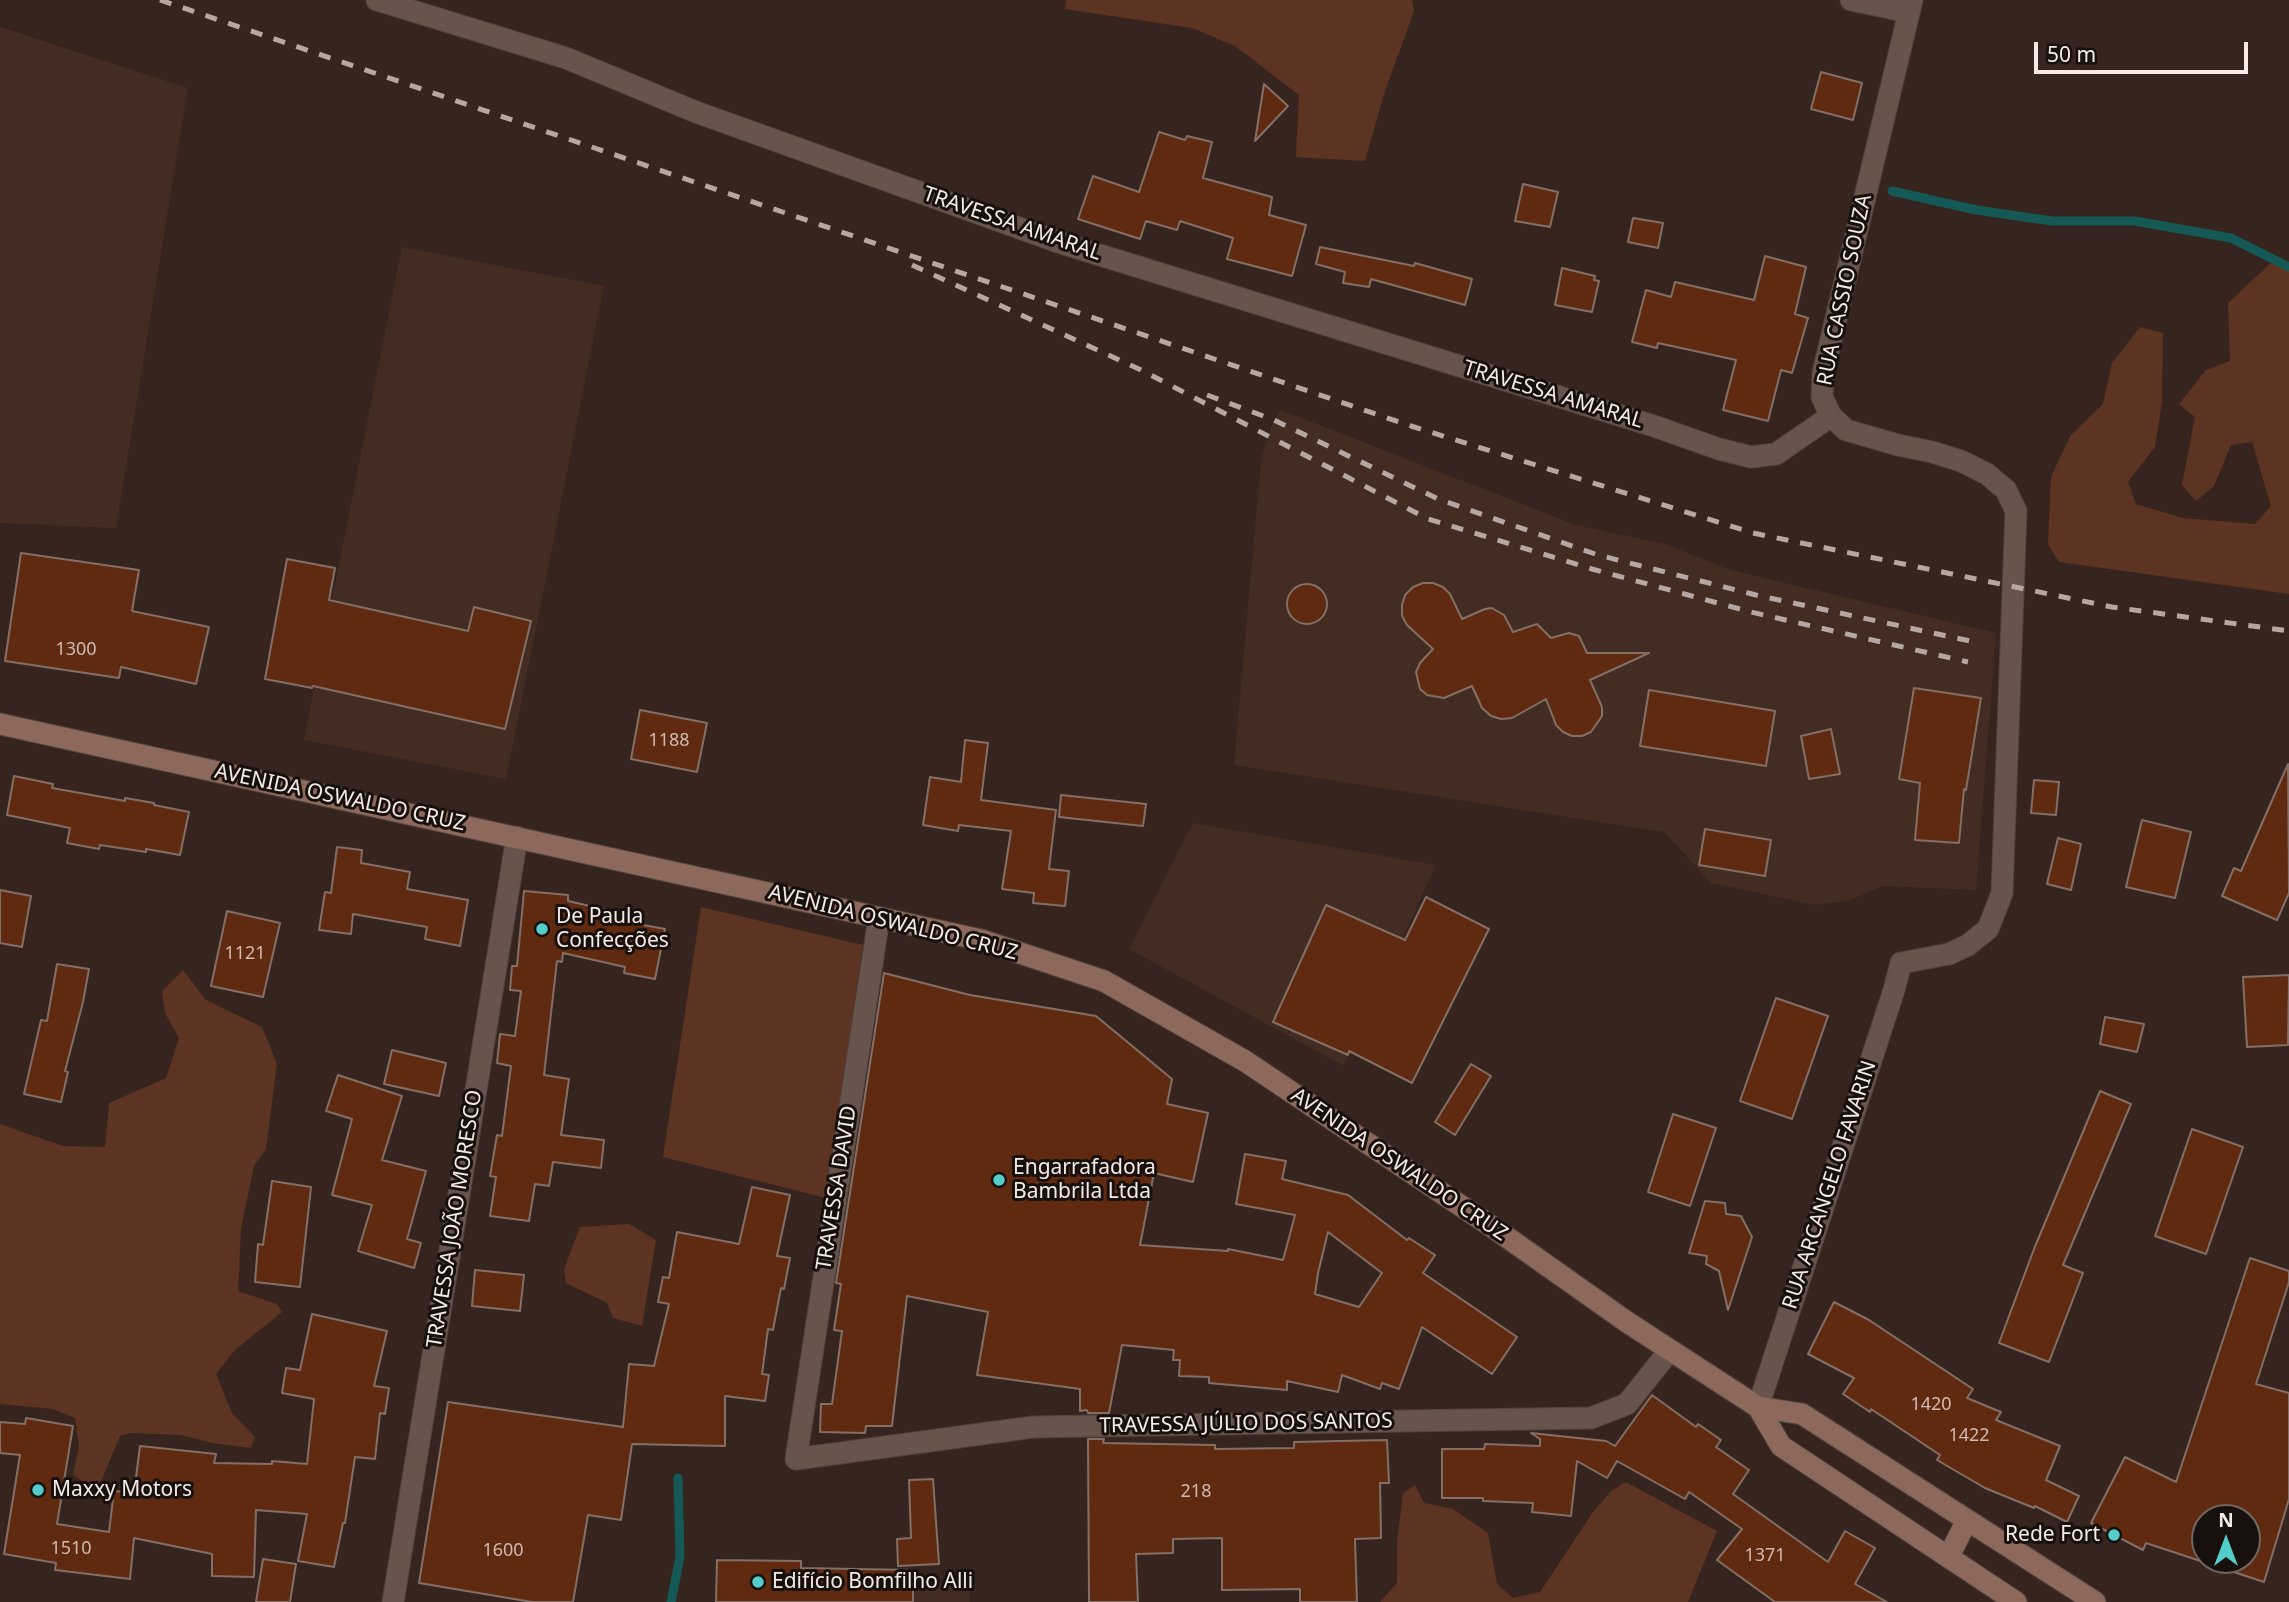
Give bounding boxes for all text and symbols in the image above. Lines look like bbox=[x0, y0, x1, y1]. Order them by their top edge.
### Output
scale bar bbox=[2037, 28, 2250, 72]
text: 50 m bbox=[2047, 40, 2096, 68]
street label: TRAVESSA AMARAL bbox=[920, 182, 1104, 266]
street label: RUA CASSIO SOUZA bbox=[1812, 192, 1878, 388]
street label: TRAVESSA AMARAL bbox=[1460, 356, 1646, 434]
house number: 1300 bbox=[55, 639, 97, 661]
house number: 1188 bbox=[648, 730, 690, 752]
street label: AVENIDA OSWALDO CRUZ bbox=[212, 759, 468, 837]
street label: AVENIDA OSWALDO CRUZ bbox=[766, 880, 1020, 966]
place label: De Paula Confecções bbox=[556, 904, 669, 954]
marker: De Paula Confecções bbox=[534, 921, 550, 937]
house number: 1121 bbox=[224, 943, 266, 965]
street label: RUA ARCANGELO FAVARIN bbox=[1778, 1057, 1882, 1313]
street label: AVENIDA OSWALDO CRUZ bbox=[1286, 1083, 1512, 1247]
street label: TRAVESSA JOÃO MORESCO bbox=[422, 1088, 488, 1350]
street label: TRAVESSA DAVID bbox=[812, 1104, 862, 1272]
place label: Engarrafadora Bambrila Ltda bbox=[1013, 1155, 1156, 1205]
marker: Engarrafadora Bambrila Ltda bbox=[991, 1172, 1007, 1188]
house number: 1420 bbox=[1910, 1394, 1952, 1416]
street label: TRAVESSA JÚLIO DOS SANTOS bbox=[1099, 1409, 1393, 1439]
house number: 1422 bbox=[1948, 1425, 1990, 1447]
place label: Maxxy Motors bbox=[52, 1477, 192, 1503]
house number: 218 bbox=[1181, 1481, 1211, 1503]
marker: Maxxy Motors bbox=[30, 1482, 46, 1498]
north arrow bbox=[2191, 1504, 2261, 1574]
text: N bbox=[2218, 1507, 2234, 1533]
place label: Rede Fort bbox=[2005, 1522, 2100, 1548]
marker: Rede Fort bbox=[2106, 1527, 2122, 1543]
house number: 1510 bbox=[50, 1538, 92, 1560]
house number: 1600 bbox=[482, 1540, 524, 1562]
house number: 1371 bbox=[1744, 1545, 1786, 1567]
place label: Edifício Bomfilho Alli bbox=[772, 1569, 973, 1595]
marker: Edifício Bomfilho Alli bbox=[750, 1574, 766, 1590]

